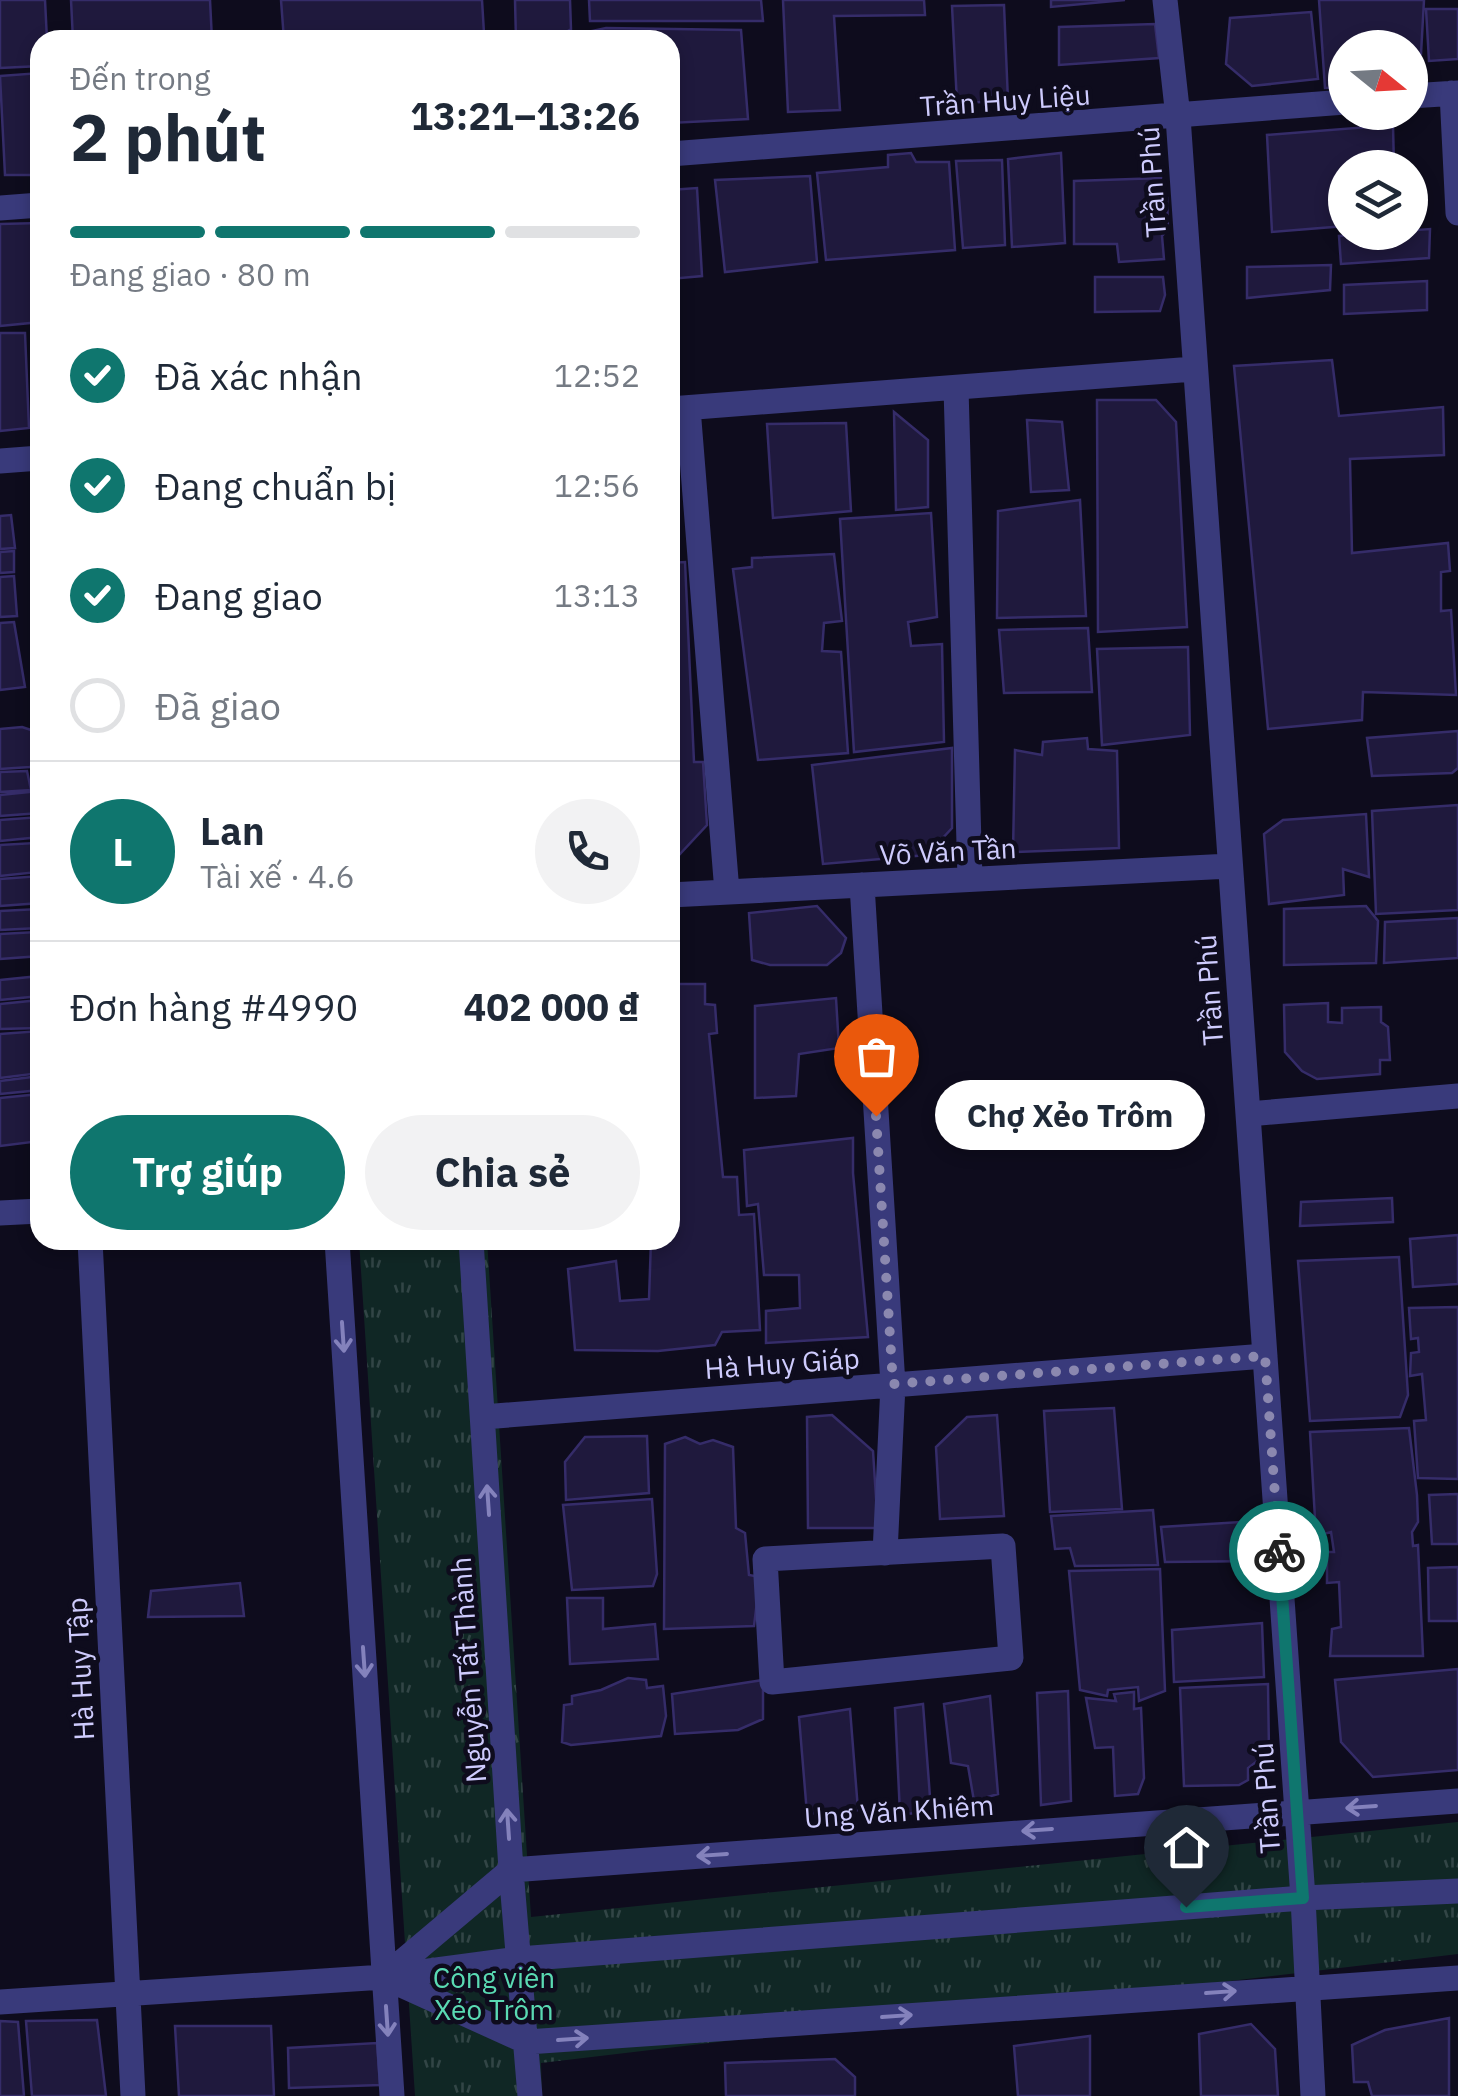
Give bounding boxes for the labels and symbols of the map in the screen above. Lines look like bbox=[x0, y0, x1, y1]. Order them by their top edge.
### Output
north arrow bbox=[1328, 30, 1428, 130]
street label: Trần Huy Liệu bbox=[918, 76, 1092, 124]
street label: Trần Phú bbox=[1130, 125, 1174, 239]
street label: Võ Văn Tần bbox=[879, 829, 1017, 873]
street label: Trần Phú bbox=[1187, 933, 1231, 1047]
pin bbox=[834, 1014, 919, 1117]
callout: Chợ Xẻo Trôm bbox=[936, 1081, 1206, 1151]
one-way arrow bbox=[334, 1321, 353, 1353]
street label: Hà Huy Giáp bbox=[703, 1339, 861, 1387]
one-way arrow bbox=[478, 1484, 497, 1517]
courier bbox=[1229, 1501, 1329, 1601]
street label: Nguyễn Tất Thành bbox=[442, 1556, 494, 1784]
street label: Hà Huy Tập bbox=[58, 1597, 102, 1741]
one-way arrow bbox=[355, 1645, 374, 1677]
street label: Trần Phú bbox=[1244, 1741, 1288, 1855]
street label: Ung Văn Khiêm bbox=[803, 1786, 995, 1836]
one-way arrow bbox=[1345, 1798, 1377, 1817]
pin bbox=[1144, 1805, 1229, 1908]
one-way arrow bbox=[498, 1809, 517, 1841]
one-way arrow bbox=[1021, 1821, 1053, 1840]
one-way arrow bbox=[697, 1845, 729, 1864]
park label: Công viên Xẻo Trôm bbox=[433, 1959, 555, 2028]
one-way arrow bbox=[1204, 1983, 1236, 2002]
one-way arrow bbox=[378, 2004, 397, 2036]
one-way arrow bbox=[880, 2006, 912, 2025]
one-way arrow bbox=[556, 2029, 588, 2048]

